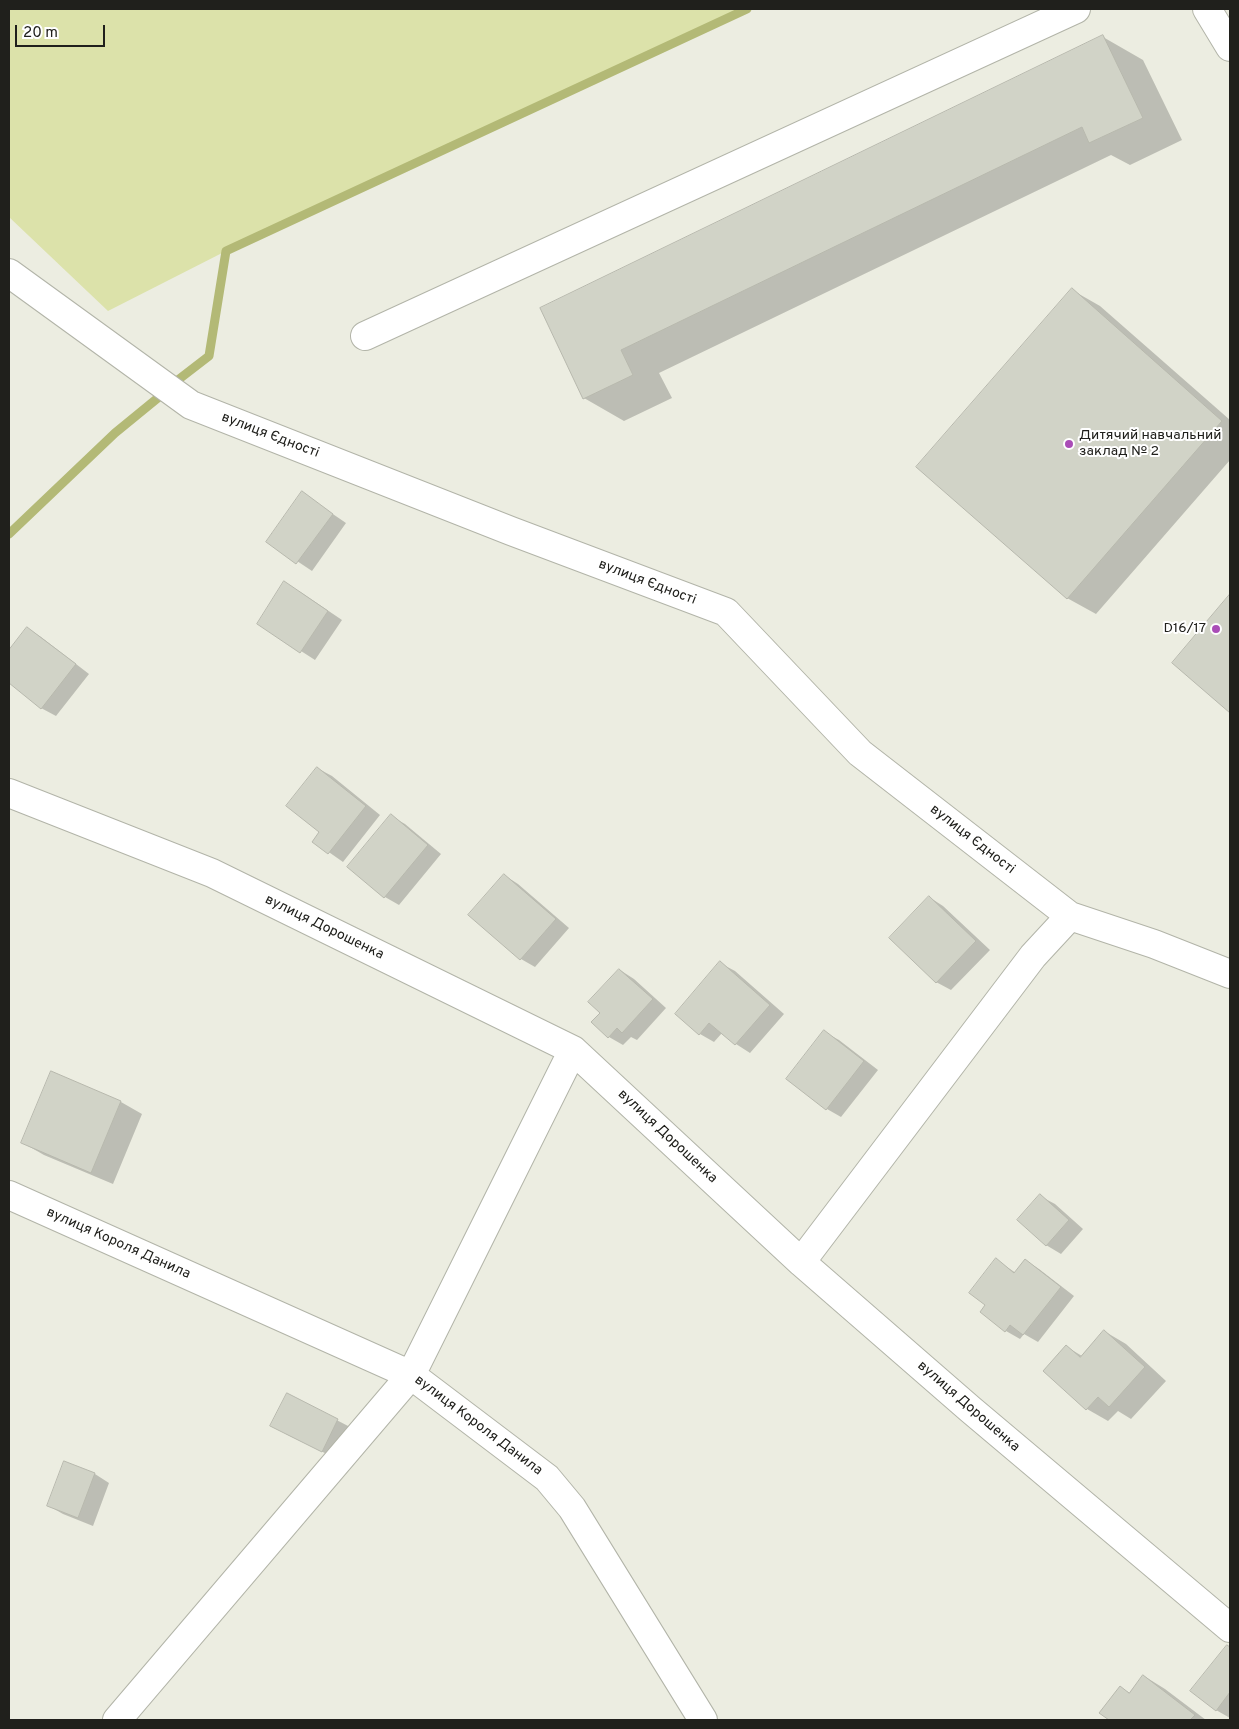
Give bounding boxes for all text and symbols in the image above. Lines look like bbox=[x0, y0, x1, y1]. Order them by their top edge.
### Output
scale bar bbox=[18, 15, 108, 47]
text: 20 m bbox=[23, 24, 58, 43]
street label: вулиця Єдності bbox=[219, 410, 321, 462]
place label: Дитячий навчальний заклад № 2 bbox=[1079, 428, 1221, 461]
marker: Дитячий навчальний заклад № 2 bbox=[1063, 438, 1075, 450]
street label: вулиця Єдності bbox=[596, 557, 698, 609]
place label: D16/17 bbox=[1164, 621, 1206, 637]
marker: D16/17 bbox=[1210, 623, 1222, 635]
street label: вулиця Єдності bbox=[926, 802, 1018, 878]
street label: вулиця Дорошенка bbox=[262, 892, 386, 964]
street label: вулиця Дорошенка bbox=[614, 1086, 720, 1188]
street label: вулиця Короля Данила bbox=[43, 1205, 193, 1283]
street label: вулиця Дорошенка bbox=[913, 1358, 1023, 1456]
street label: вулиця Короля Данила bbox=[411, 1372, 545, 1480]

